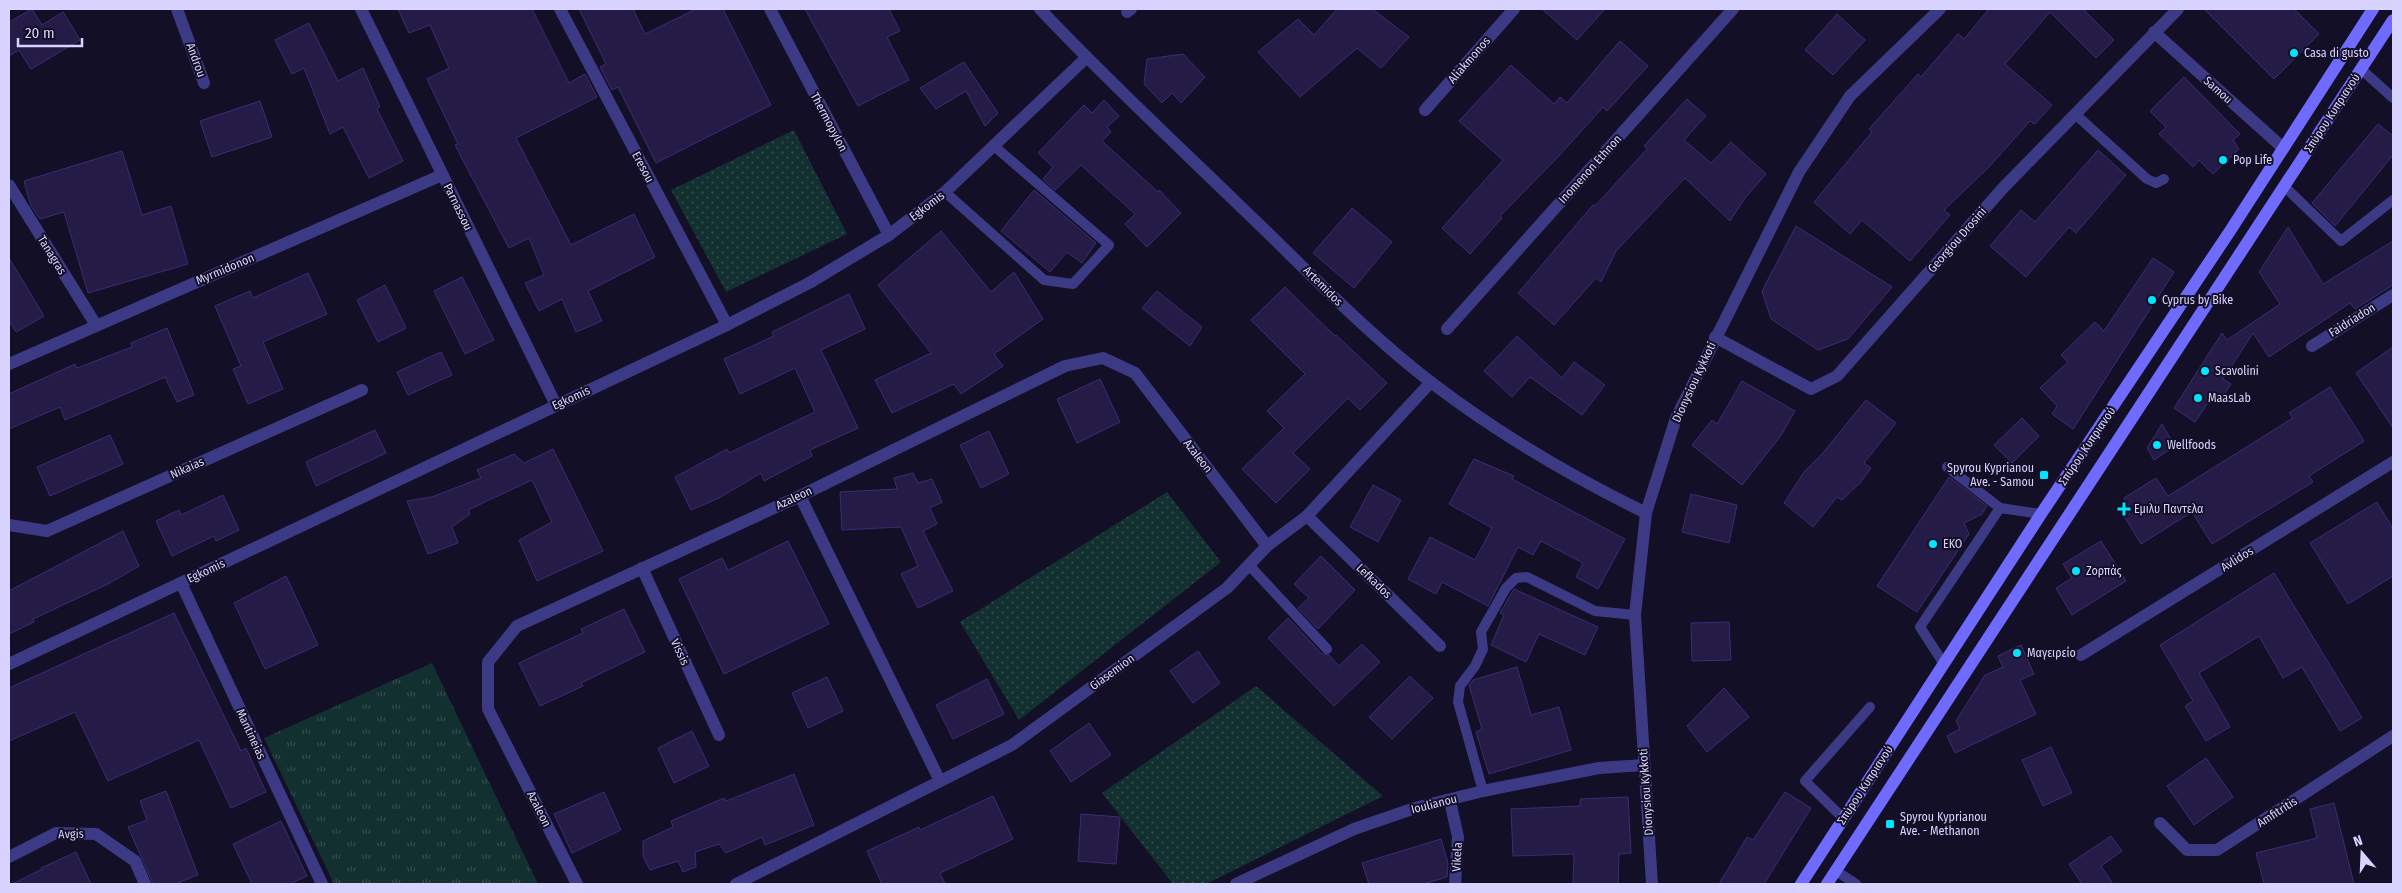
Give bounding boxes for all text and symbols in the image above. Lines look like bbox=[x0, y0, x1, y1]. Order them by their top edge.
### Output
scale bar bbox=[18, 15, 81, 47]
text: 20 m bbox=[25, 24, 55, 42]
street label: Aliakmonos bbox=[1445, 34, 1493, 86]
street label: Androu bbox=[183, 41, 209, 79]
place label: Casa di gusto bbox=[2304, 46, 2369, 60]
marker: Casa di gusto bbox=[2288, 47, 2300, 59]
street label: Σπύρου Κυπριανού bbox=[2301, 71, 2363, 155]
street label: Samou bbox=[2201, 74, 2235, 106]
street label: Thermopylon bbox=[808, 90, 850, 154]
street label: Inomenon Ethnon bbox=[1556, 132, 1624, 206]
street label: Eresou bbox=[629, 149, 657, 185]
place label: Pop Life bbox=[2233, 153, 2272, 167]
marker: Pop Life bbox=[2217, 154, 2229, 166]
street label: Parnassou bbox=[441, 181, 475, 233]
street label: Egkomis bbox=[907, 188, 947, 224]
street label: Georgiou Drosini bbox=[1925, 205, 1989, 275]
street label: Tanagras bbox=[35, 233, 69, 277]
street label: Myrmidonon bbox=[194, 250, 256, 288]
street label: Artemidos bbox=[1300, 263, 1346, 309]
place label: Cyprus by Bike bbox=[2162, 293, 2233, 307]
marker: Cyprus by Bike bbox=[2146, 294, 2158, 306]
street label: Faidriadon bbox=[2326, 300, 2378, 340]
street label: Dionysiou Kykkoti bbox=[1669, 339, 1719, 425]
place label: Scavolini bbox=[2215, 364, 2259, 378]
marker: Scavolini bbox=[2199, 365, 2211, 377]
street label: Egkomis bbox=[550, 383, 592, 413]
place label: MaasLab bbox=[2208, 391, 2251, 405]
marker: MaasLab bbox=[2192, 392, 2204, 404]
street label: Σπύρου Κυπριανού bbox=[2056, 404, 2118, 488]
street label: Azaleon bbox=[1181, 437, 1215, 475]
place label: Wellfoods bbox=[2167, 438, 2216, 452]
marker: Wellfoods bbox=[2151, 439, 2163, 451]
street label: Nikaias bbox=[168, 454, 206, 482]
place label: Spyrou Kyprianou Ave. - Samou bbox=[1947, 461, 2034, 489]
marker: Spyrou Kyprianou Ave. - Samou bbox=[2038, 469, 2050, 481]
street label: Azaleon bbox=[774, 484, 814, 512]
place label: Εμιλυ Παντελα bbox=[2134, 502, 2204, 516]
marker: Εμιλυ Παντελα bbox=[2118, 503, 2130, 515]
place label: EKO bbox=[1943, 537, 1962, 551]
marker: EKO bbox=[1927, 538, 1939, 550]
street label: Avlidos bbox=[2218, 544, 2256, 574]
street label: Egkomis bbox=[185, 556, 227, 586]
street label: Lefkados bbox=[1353, 561, 1395, 601]
place label: Ζορπάς bbox=[2086, 564, 2122, 578]
marker: Ζορπάς bbox=[2070, 565, 2082, 577]
street label: Vissis bbox=[668, 637, 692, 667]
place label: Μαγειρείο bbox=[2027, 646, 2076, 660]
marker: Μαγειρείο bbox=[2011, 647, 2023, 659]
street label: Giasemion bbox=[1087, 651, 1137, 693]
street label: Mantineias bbox=[233, 707, 269, 761]
street label: Σπύρου Κυπριανού bbox=[1834, 743, 1896, 827]
street label: Dionysiou Kykkoti bbox=[1636, 748, 1656, 836]
street label: Azaleon bbox=[524, 789, 554, 829]
street label: Ioulianou bbox=[1410, 792, 1458, 816]
street label: Amfitritis bbox=[2254, 794, 2300, 830]
place label: Spyrou Kyprianou Ave. - Methanon bbox=[1900, 810, 1987, 838]
marker: Spyrou Kyprianou Ave. - Methanon bbox=[1884, 818, 1896, 830]
street label: Avgis bbox=[58, 827, 84, 841]
north arrow bbox=[2337, 828, 2387, 878]
text: N bbox=[2351, 832, 2365, 851]
street label: Vikela bbox=[1449, 842, 1465, 872]

